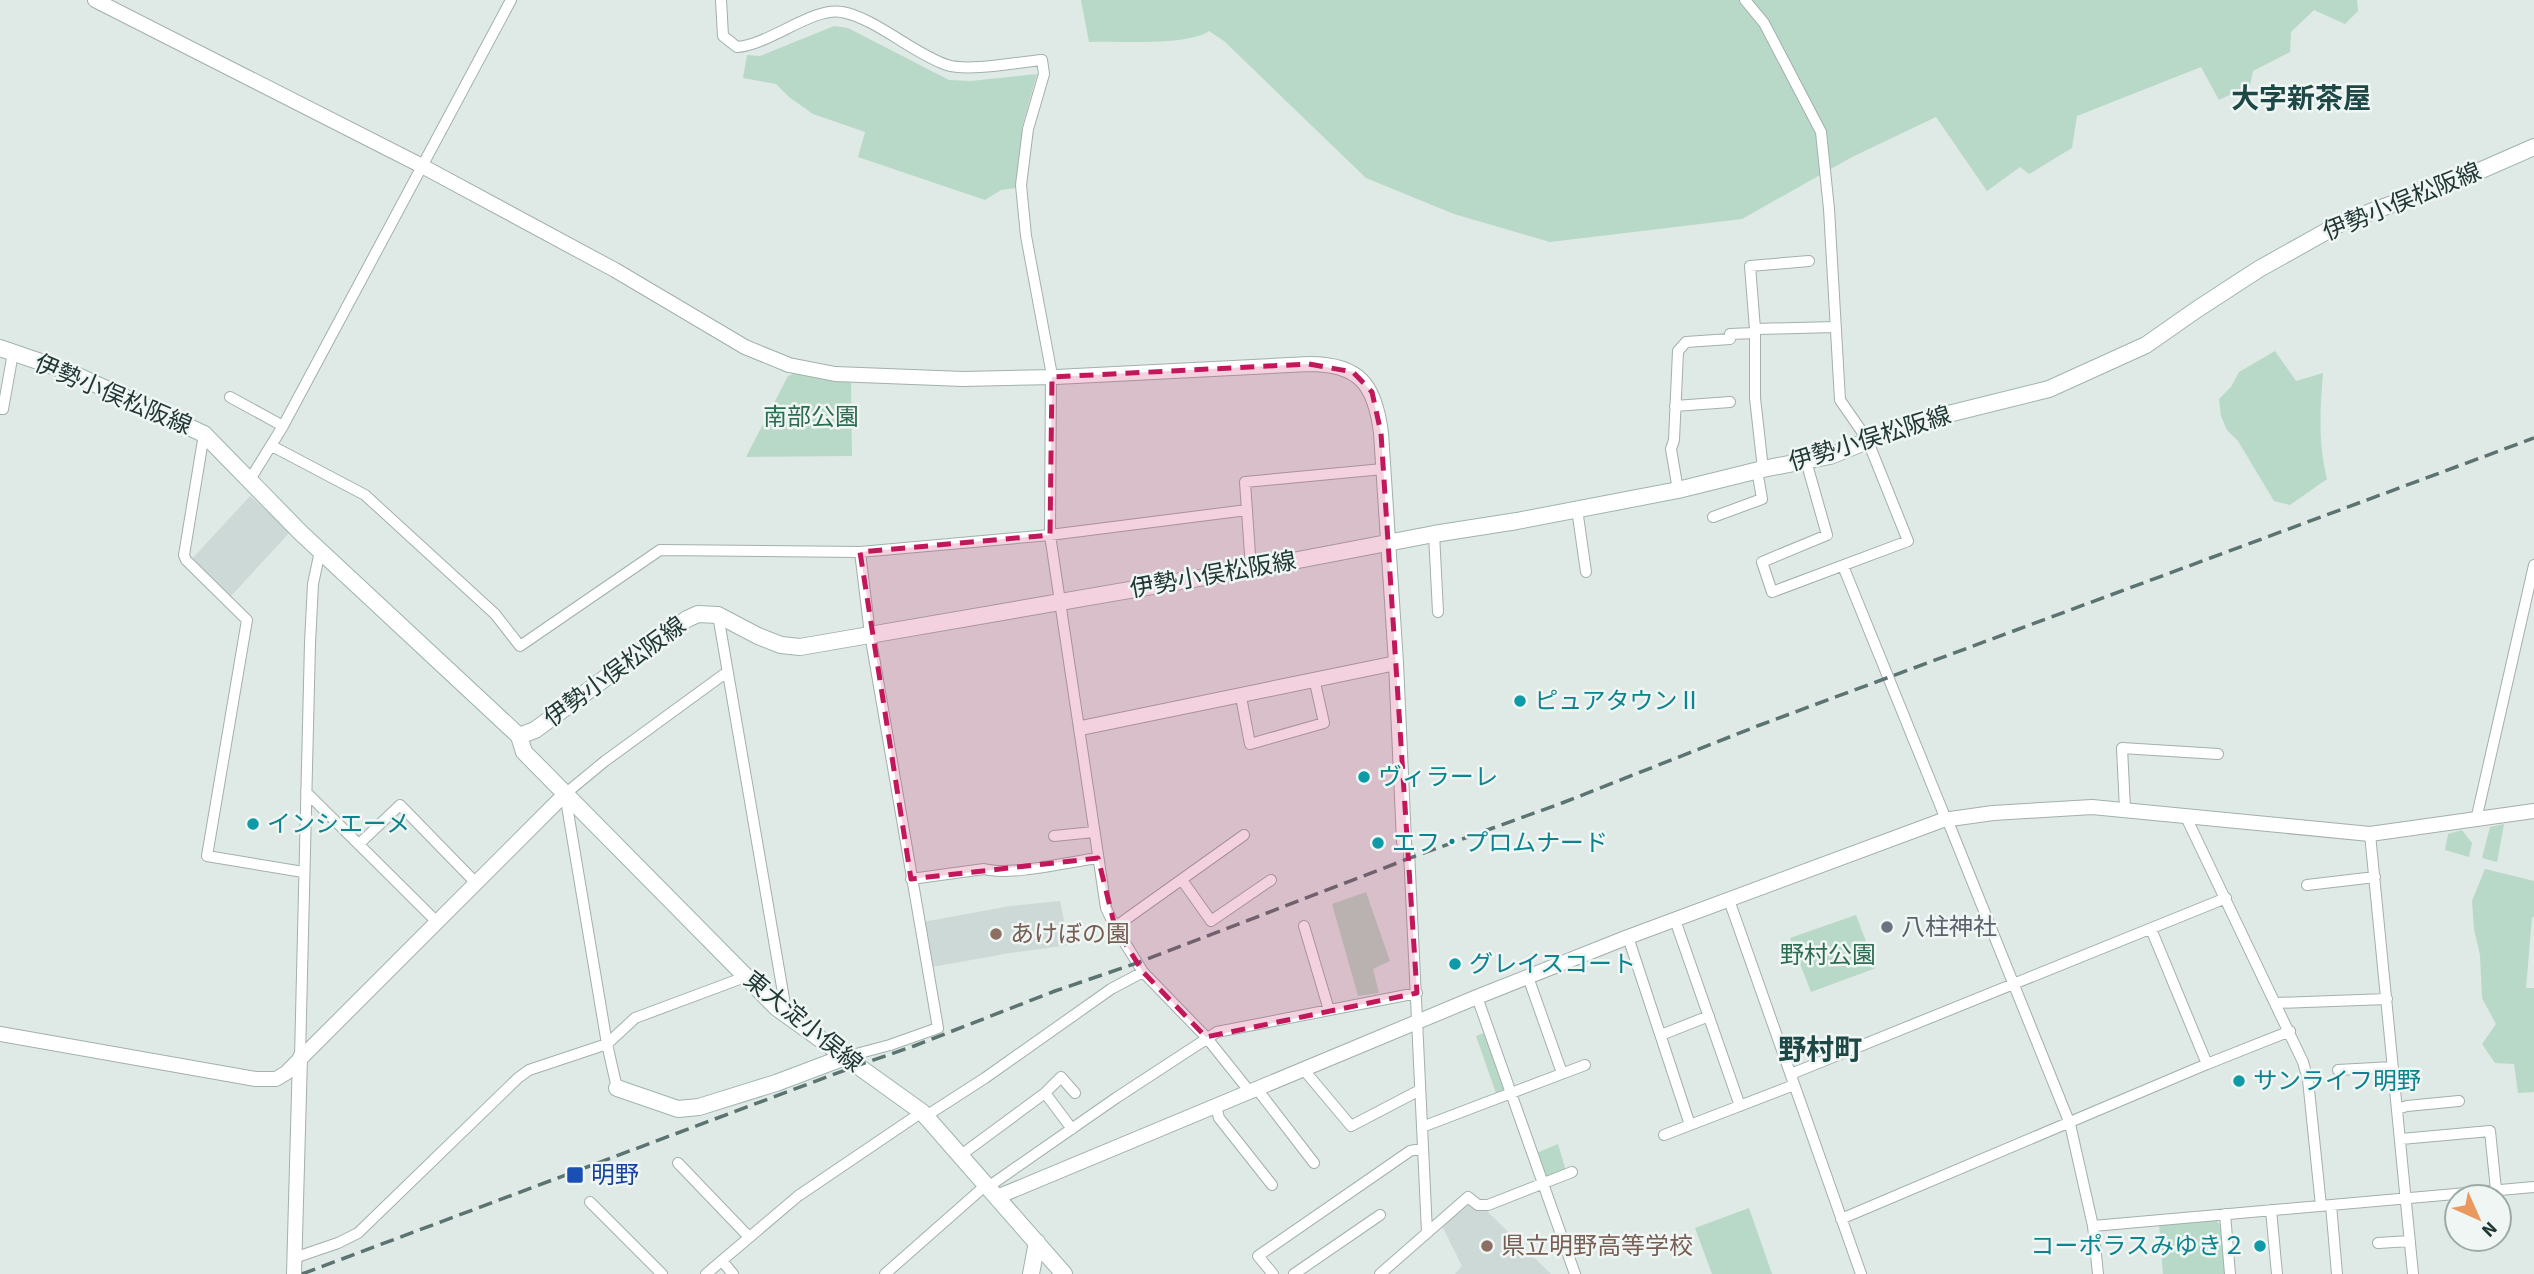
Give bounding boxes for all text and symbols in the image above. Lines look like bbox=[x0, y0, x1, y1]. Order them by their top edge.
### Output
district label: 大字新茶屋 bbox=[2231, 79, 2371, 119]
street label: 伊勢小俣松阪線 bbox=[2318, 154, 2486, 250]
street label: 伊勢小俣松阪線 bbox=[29, 346, 197, 444]
street label: 伊勢小俣松阪線 bbox=[1785, 398, 1955, 480]
park label: 南部公園 bbox=[763, 400, 859, 435]
street label: 伊勢小俣松阪線 bbox=[1127, 543, 1299, 607]
street label: 伊勢小俣松阪線 bbox=[537, 608, 693, 736]
place label: ピュアタウンⅡ bbox=[1534, 684, 1702, 719]
marker: ピュアタウンⅡ bbox=[1512, 693, 1528, 709]
place label: ヴィラーレ bbox=[1378, 760, 1498, 795]
marker: ヴィラーレ bbox=[1356, 769, 1372, 785]
place label: インシエーメ bbox=[267, 807, 410, 842]
marker: インシエーメ bbox=[245, 816, 261, 832]
place label: エフ・プロムナード bbox=[1392, 826, 1608, 861]
marker: エフ・プロムナード bbox=[1370, 835, 1386, 851]
place label: 八柱神社 bbox=[1901, 910, 1997, 945]
place label: あけぼの園 bbox=[1010, 917, 1130, 952]
marker: 八柱神社 bbox=[1879, 919, 1895, 935]
marker: あけぼの園 bbox=[988, 926, 1004, 942]
park label: 野村公園 bbox=[1780, 938, 1876, 973]
place label: グレイスコート bbox=[1469, 947, 1636, 982]
marker: グレイスコート bbox=[1447, 956, 1463, 972]
street label: 東大淀小俣線 bbox=[736, 963, 870, 1081]
district label: 野村町 bbox=[1778, 1030, 1862, 1070]
place label: サンライフ明野 bbox=[2253, 1064, 2421, 1099]
marker: サンライフ明野 bbox=[2231, 1073, 2247, 1089]
place label: 明野 bbox=[591, 1158, 639, 1193]
marker: 明野 bbox=[565, 1165, 585, 1185]
north arrow bbox=[2443, 1183, 2513, 1253]
text: N bbox=[2475, 1215, 2503, 1243]
place label: 県立明野高等学校 bbox=[1501, 1229, 1693, 1264]
place label: コーポラスみゆき２ bbox=[2030, 1229, 2246, 1264]
marker: 県立明野高等学校 bbox=[1479, 1238, 1495, 1254]
marker: コーポラスみゆき２ bbox=[2252, 1238, 2268, 1254]

